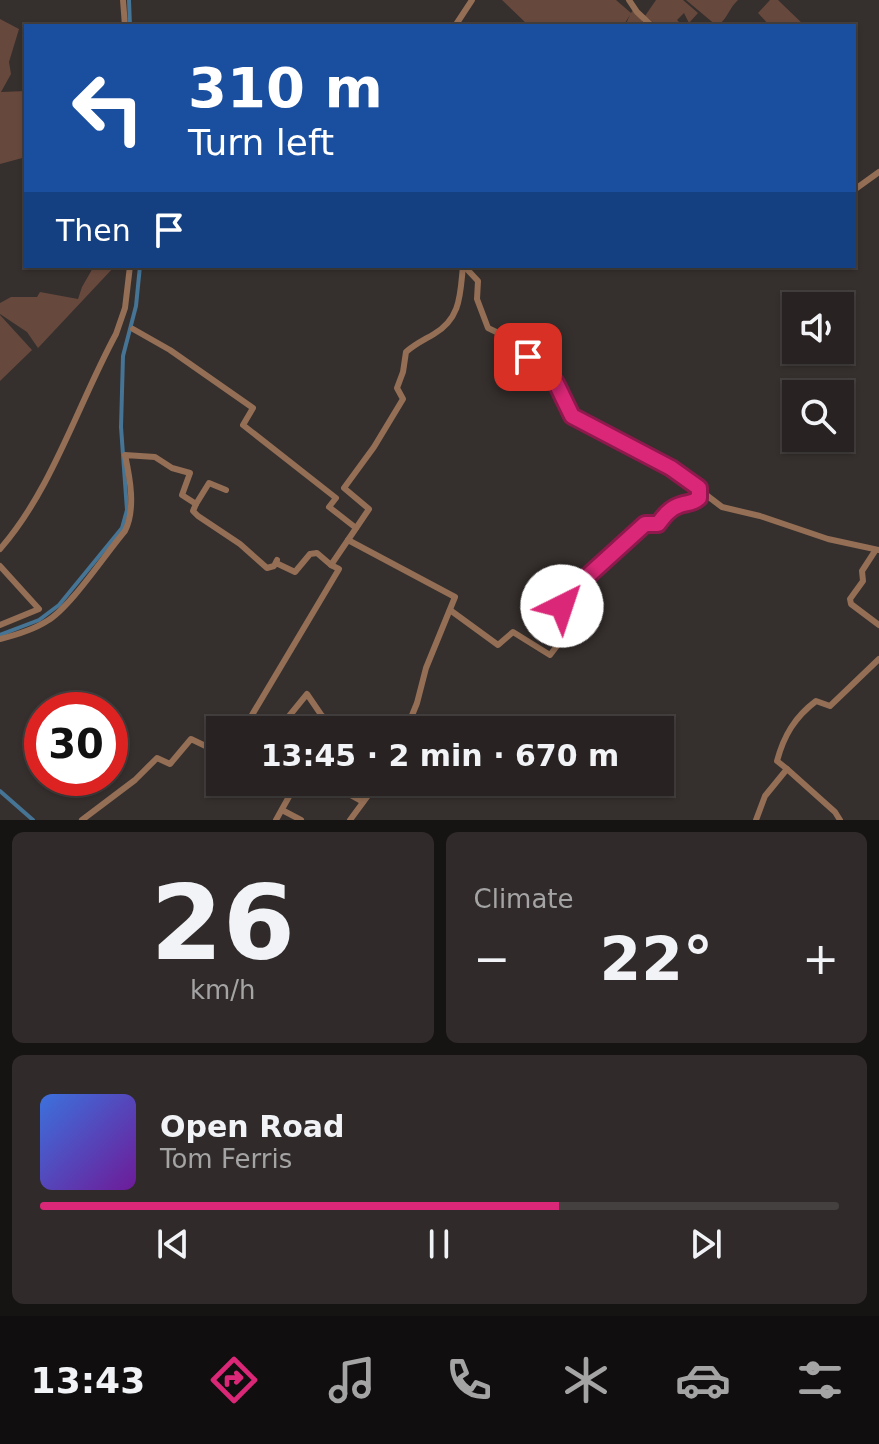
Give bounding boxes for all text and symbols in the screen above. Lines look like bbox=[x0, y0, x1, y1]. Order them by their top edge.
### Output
text: 310 m bbox=[188, 55, 383, 120]
icon: left bbox=[56, 56, 160, 160]
text: Turn left bbox=[188, 122, 334, 163]
icon: arrive bbox=[147, 208, 191, 252]
text: Then bbox=[56, 213, 131, 248]
map controls bbox=[782, 292, 854, 452]
button: sound bbox=[782, 292, 854, 364]
pin bbox=[494, 323, 562, 391]
icon: arrive bbox=[506, 335, 550, 379]
button: search bbox=[782, 380, 854, 452]
position arrow bbox=[520, 564, 604, 648]
speed limit sign: 30 bbox=[24, 692, 128, 796]
text: 13:45 · 2 min · 670 m bbox=[261, 738, 619, 773]
text: 26 bbox=[150, 862, 295, 984]
text: Climate bbox=[474, 884, 574, 914]
text: 22° bbox=[600, 924, 713, 994]
text: − bbox=[474, 933, 510, 984]
text: + bbox=[802, 933, 839, 984]
text: km/h bbox=[190, 975, 256, 1005]
text: Open Road bbox=[160, 1109, 345, 1144]
text: Tom Ferris bbox=[160, 1144, 292, 1174]
icon: previous bbox=[151, 1222, 195, 1266]
icon: pause bbox=[417, 1222, 461, 1266]
icon: next bbox=[684, 1222, 728, 1266]
icon: directions bbox=[206, 1352, 262, 1408]
icon: music bbox=[324, 1352, 380, 1408]
icon: phone bbox=[441, 1352, 497, 1408]
icon: climate bbox=[558, 1352, 614, 1408]
icon: car bbox=[675, 1352, 731, 1408]
icon: filters bbox=[792, 1352, 848, 1408]
text: 13:43 bbox=[31, 1360, 145, 1401]

